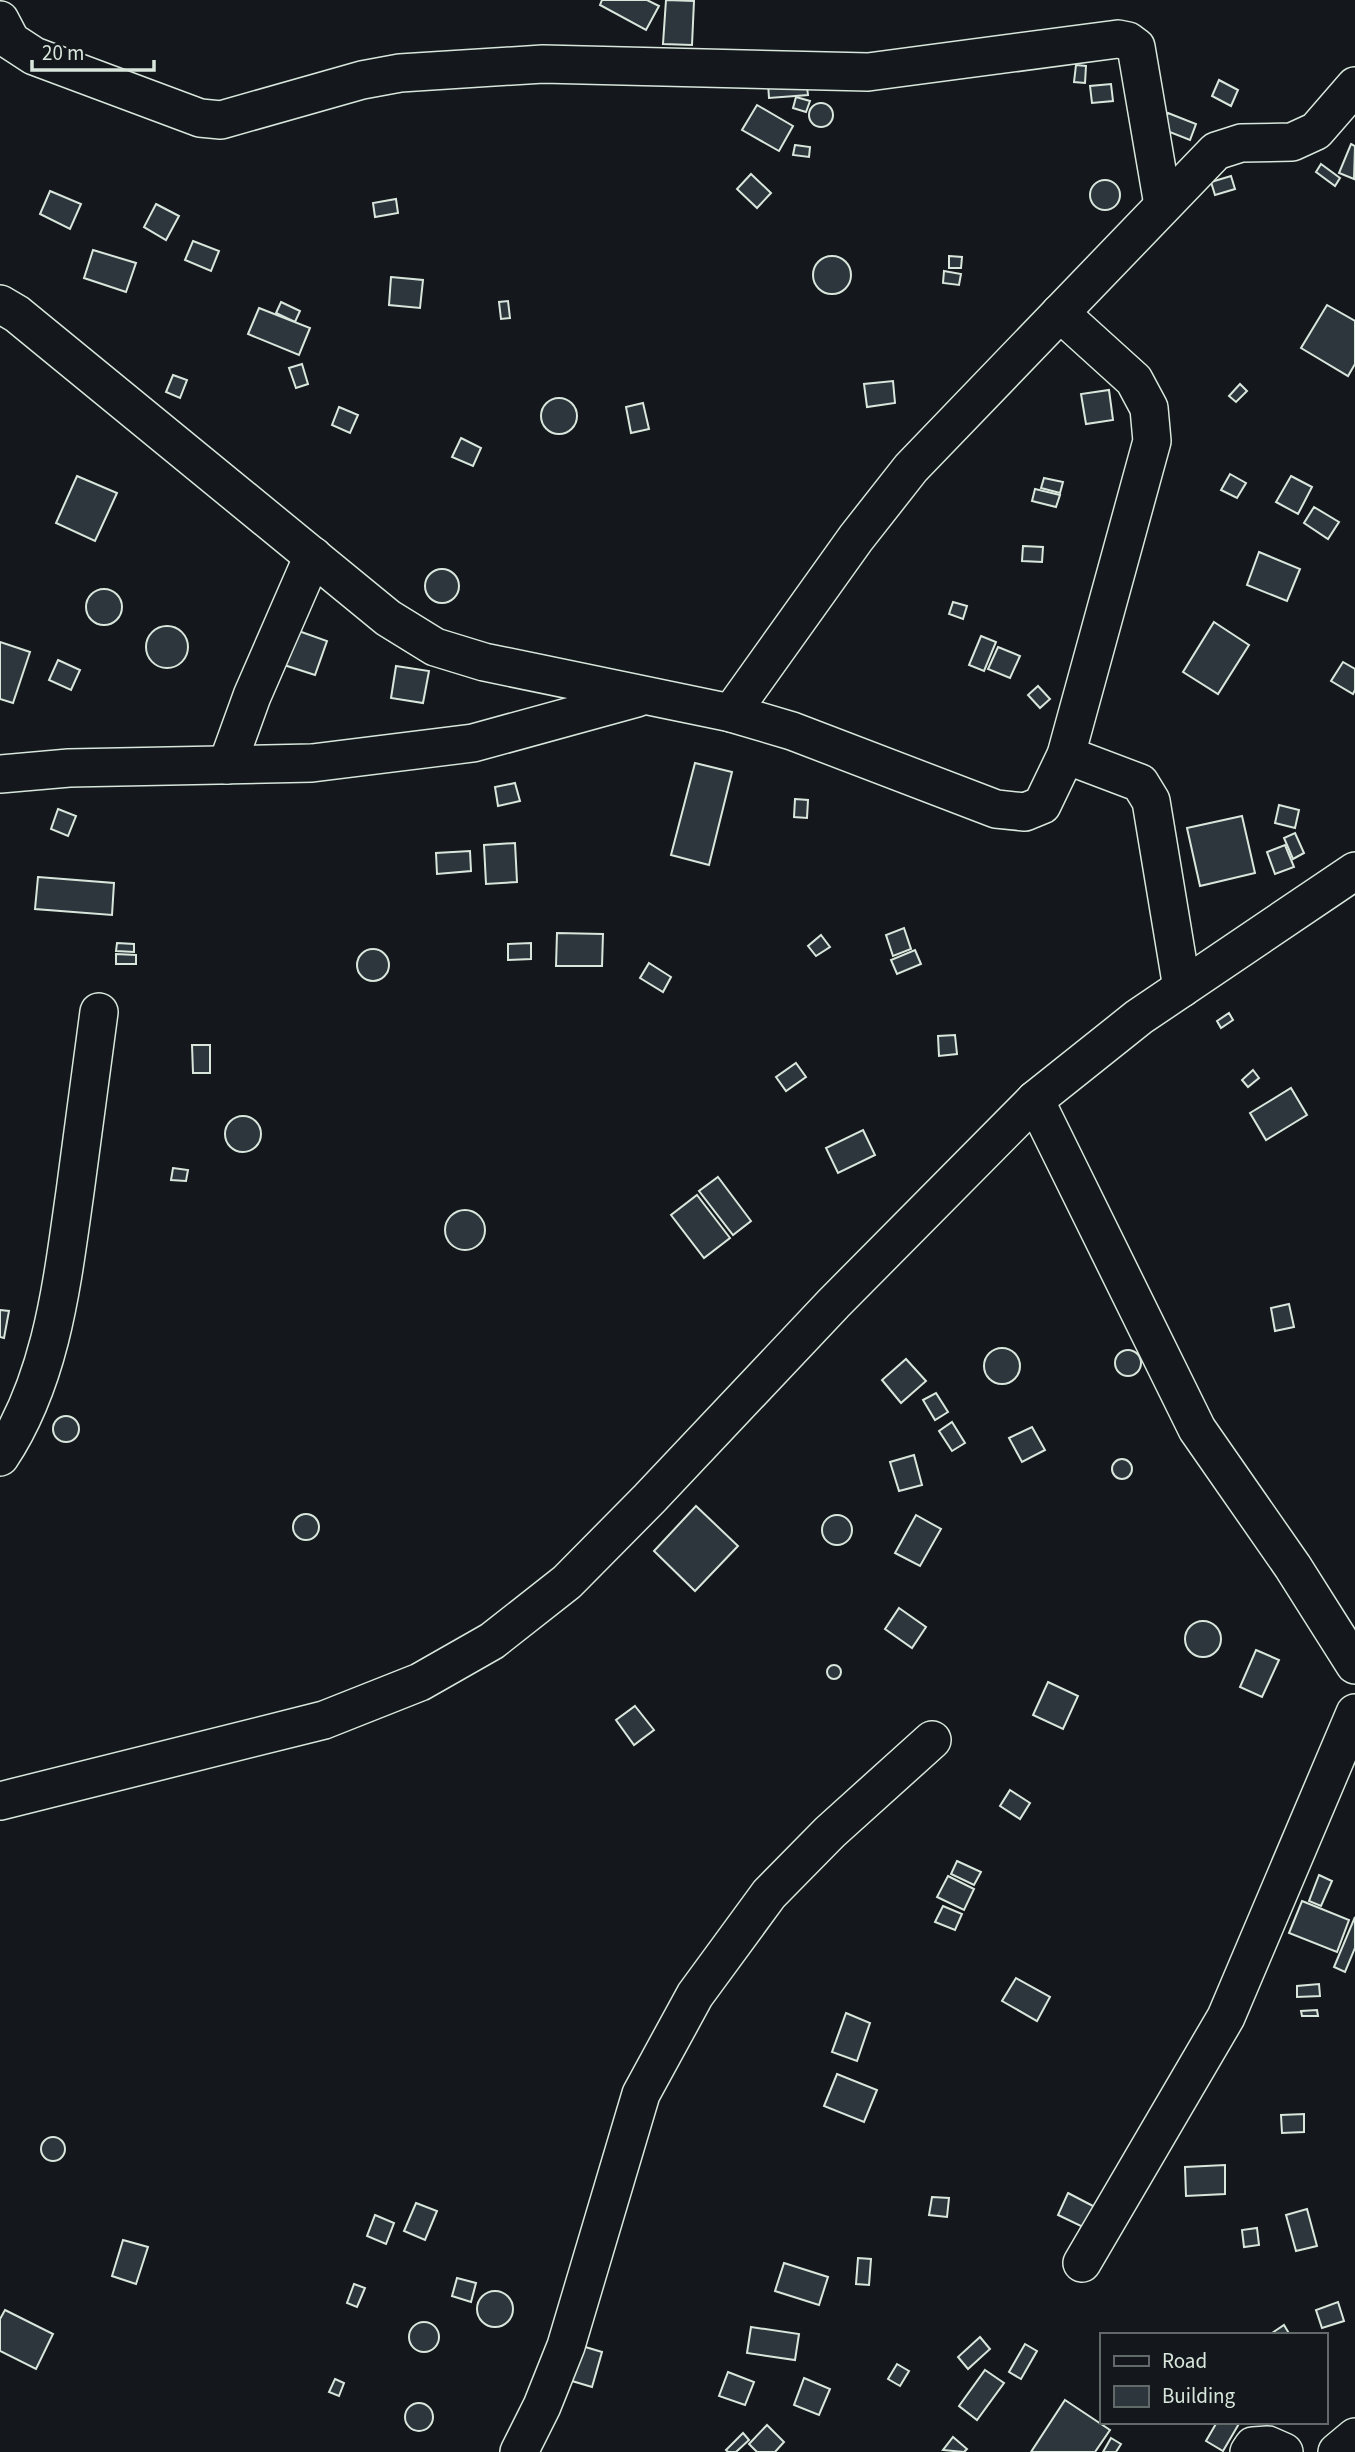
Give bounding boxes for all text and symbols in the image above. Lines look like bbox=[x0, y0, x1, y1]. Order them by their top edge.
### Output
scale bar bbox=[32, 28, 154, 72]
text: 20 m bbox=[42, 38, 84, 68]
legend bbox=[1100, 2333, 1327, 2424]
text: Road bbox=[1162, 2346, 1207, 2376]
text: Building bbox=[1162, 2381, 1236, 2411]

